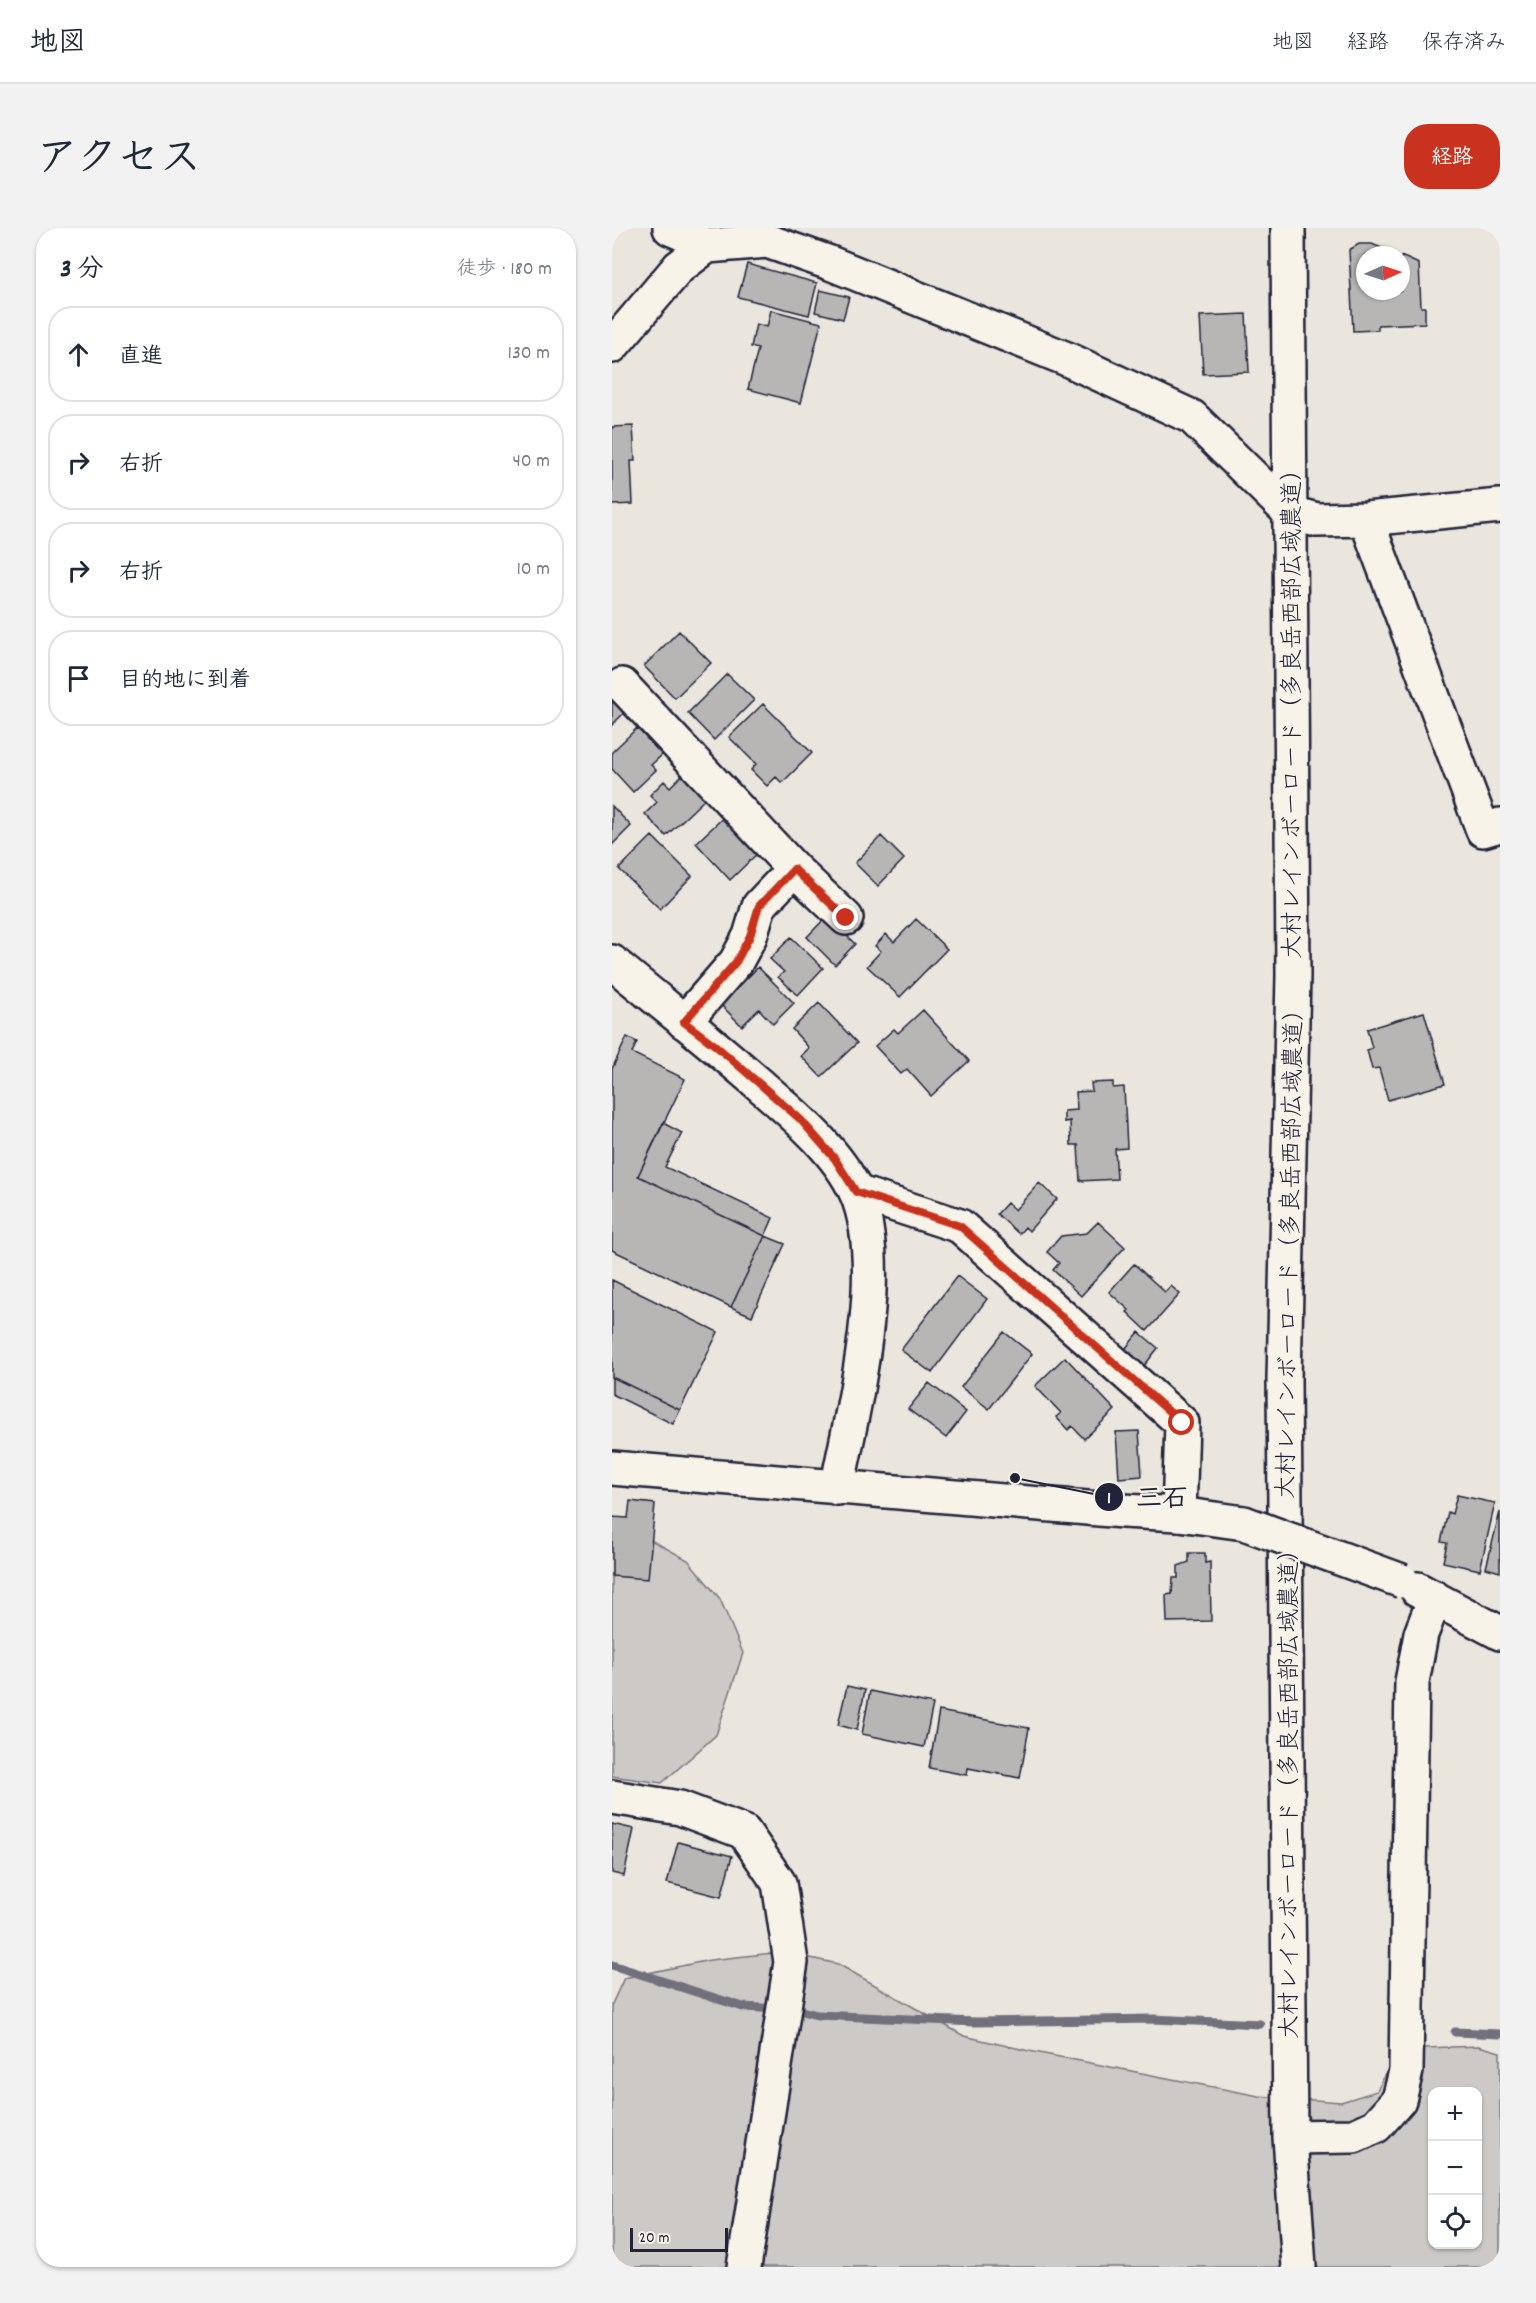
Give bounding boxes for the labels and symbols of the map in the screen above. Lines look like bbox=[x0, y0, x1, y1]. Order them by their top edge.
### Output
north arrow bbox=[1356, 246, 1410, 300]
street label: 大村レインボーロード（多良岳西部広域農道） bbox=[1277, 457, 1311, 959]
route end bbox=[832, 904, 858, 930]
street label: 大村レインボーロード（多良岳西部広域農道） bbox=[1271, 997, 1313, 1499]
route start bbox=[1168, 1409, 1194, 1435]
callout: 三石 bbox=[1094, 1475, 1200, 1519]
text: 三石 bbox=[1136, 1482, 1188, 1519]
text: 1 bbox=[1107, 1487, 1111, 1512]
street label: 大村レインボーロード（多良岳西部広域農道） bbox=[1274, 1537, 1308, 2039]
scale bar bbox=[630, 2225, 728, 2252]

